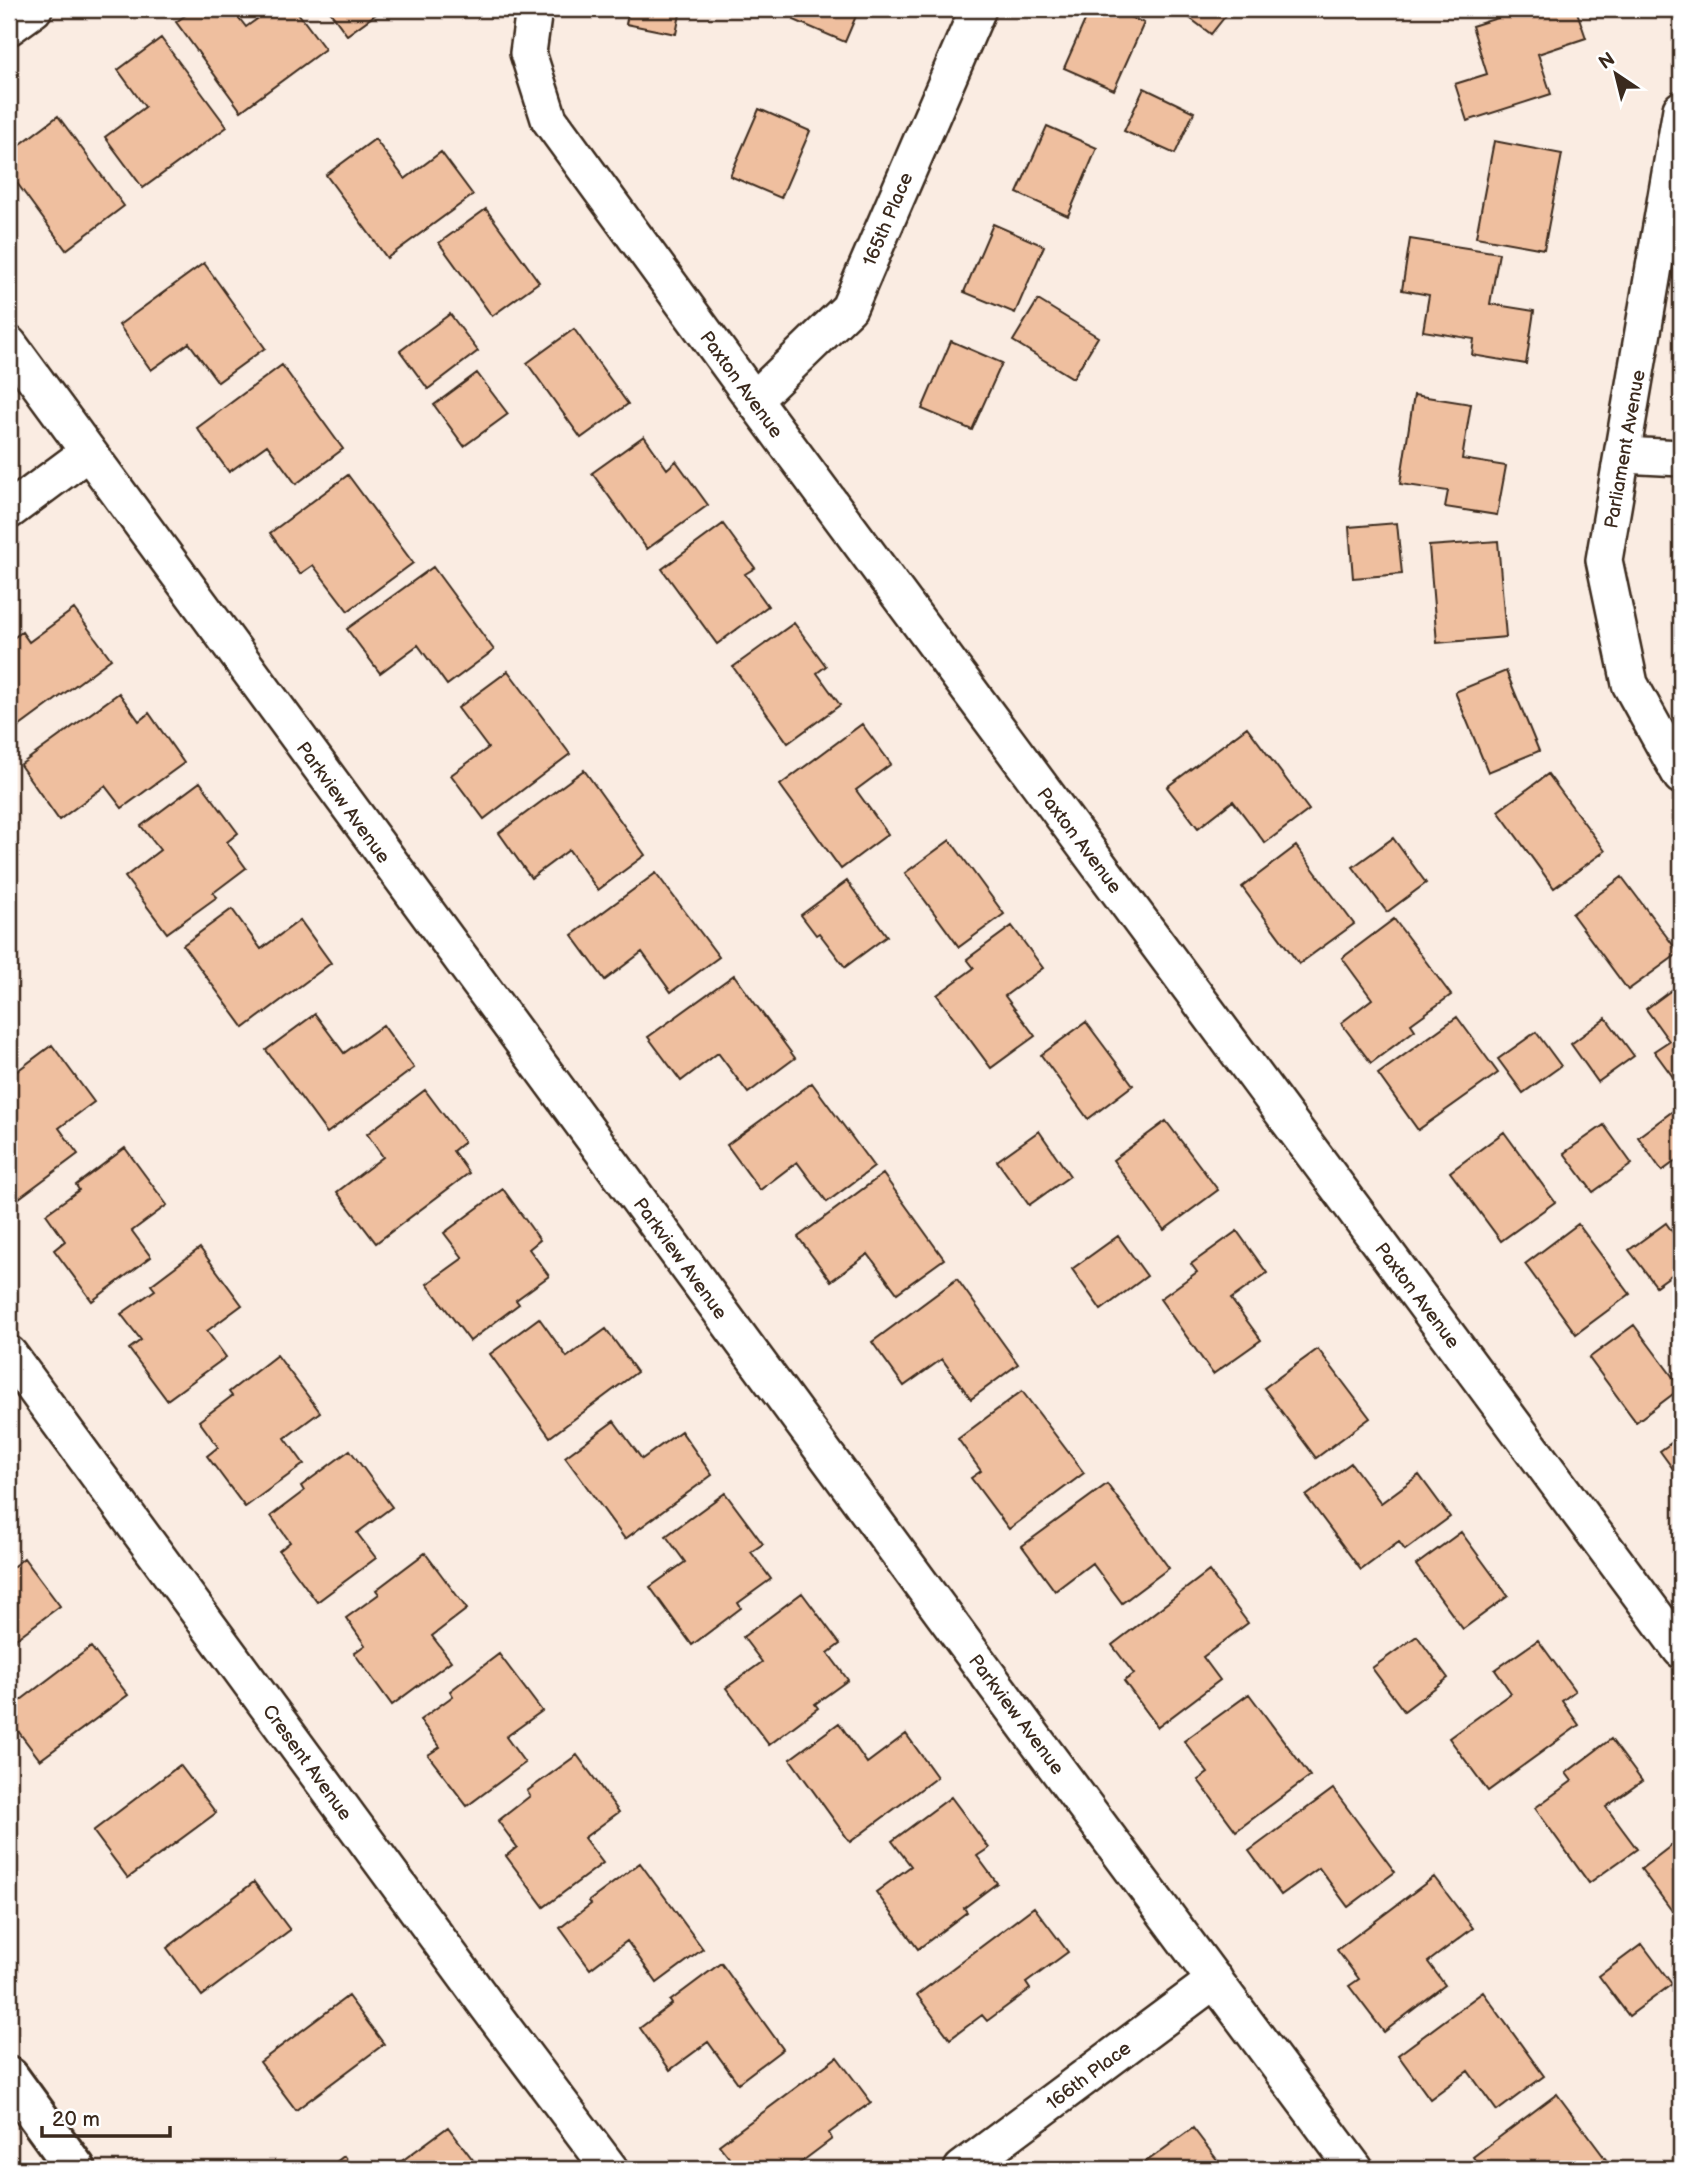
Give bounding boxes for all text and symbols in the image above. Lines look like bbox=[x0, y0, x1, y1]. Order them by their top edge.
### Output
north arrow bbox=[1582, 38, 1652, 108]
text: N bbox=[1595, 48, 1620, 75]
street label: 165th Place bbox=[858, 169, 918, 270]
street label: Paxton Avenue bbox=[694, 327, 787, 443]
street label: Parliament Avenue bbox=[1600, 368, 1651, 530]
street label: Parkview Avenue bbox=[291, 738, 395, 868]
street label: Paxton Avenue bbox=[1032, 783, 1126, 898]
street label: Parkview Avenue bbox=[628, 1194, 732, 1324]
street label: Paxton Avenue bbox=[1370, 1238, 1464, 1353]
street label: Parkview Avenue bbox=[963, 1650, 1068, 1780]
street label: Cresent Avenue bbox=[257, 1701, 356, 1825]
street label: 166th Place bbox=[1042, 2037, 1136, 2116]
scale bar bbox=[42, 2094, 170, 2138]
text: 20 m bbox=[52, 2107, 100, 2132]

